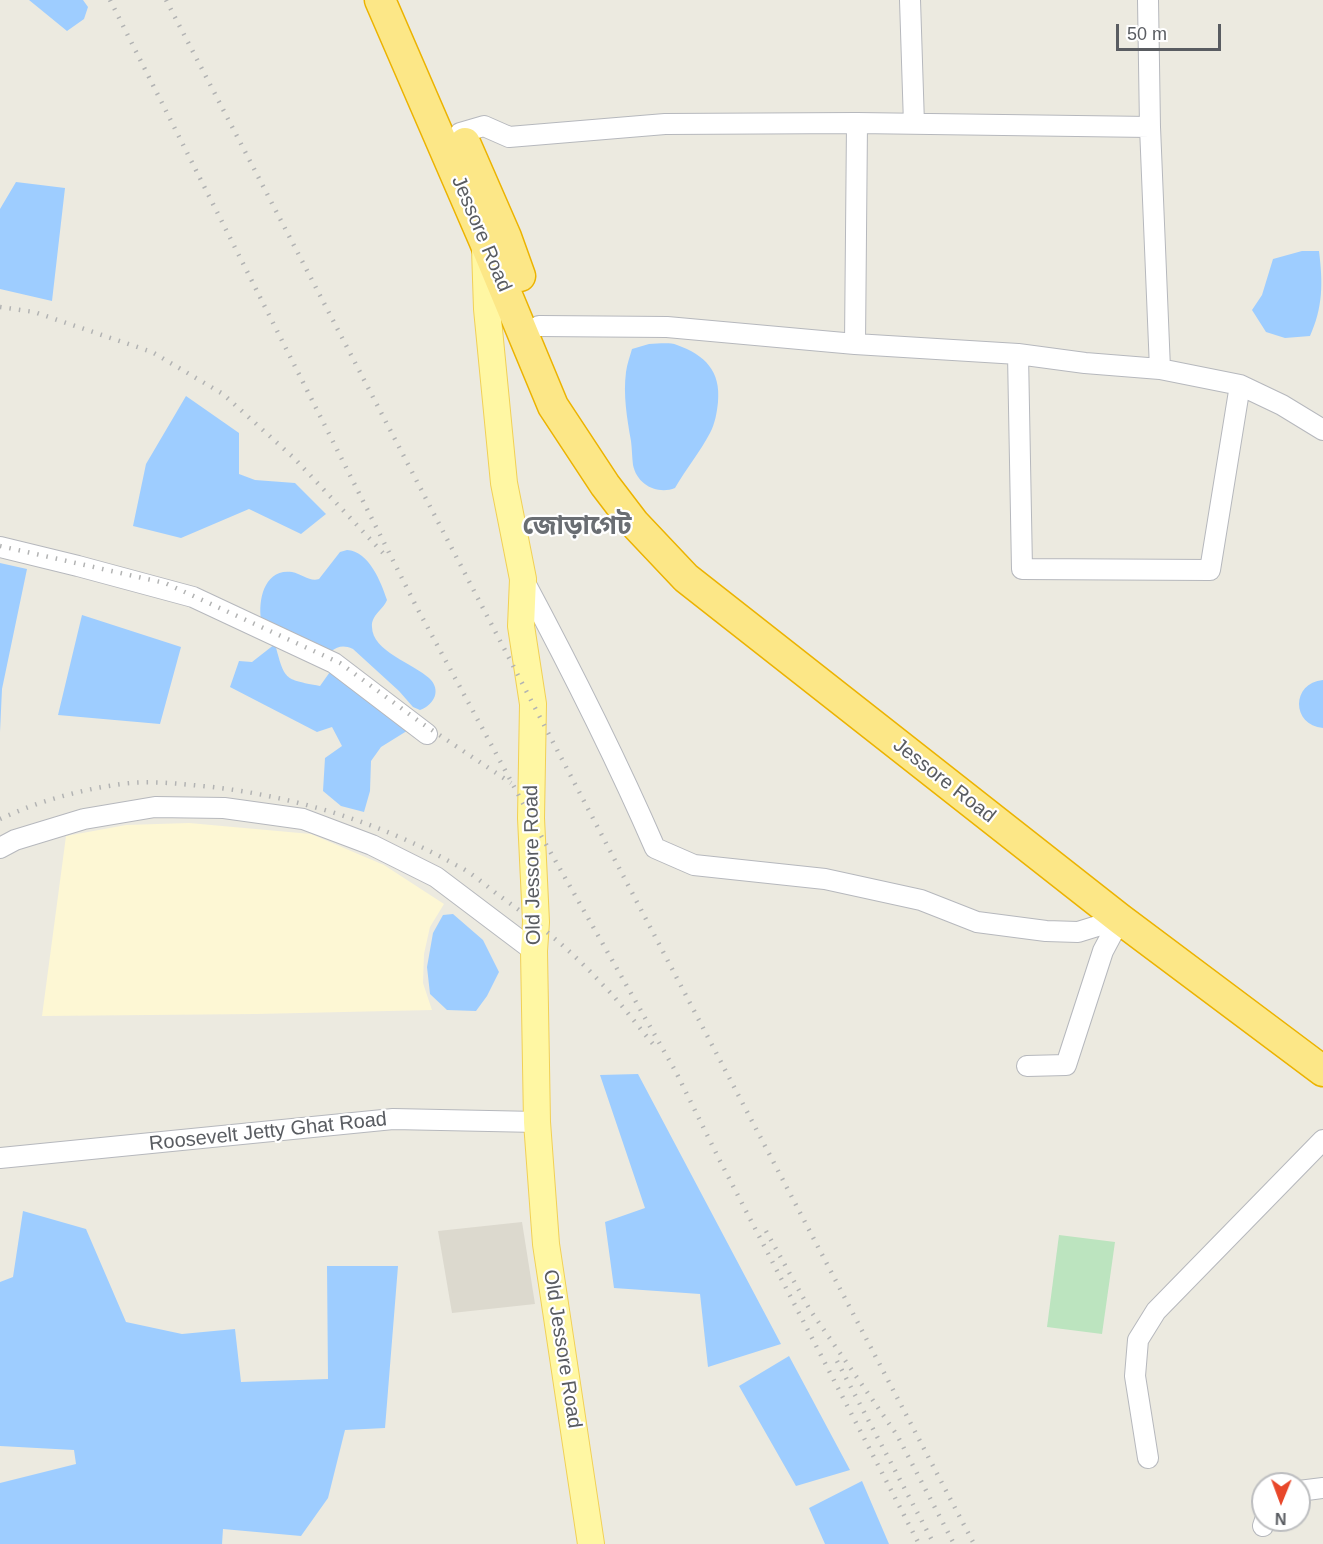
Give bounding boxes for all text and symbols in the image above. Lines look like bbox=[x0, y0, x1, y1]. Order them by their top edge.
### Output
scale bar bbox=[1119, 12, 1224, 50]
text: 50 m bbox=[1127, 24, 1167, 44]
street label: Jessore Road bbox=[446, 173, 516, 295]
district label: জোড়াগেট bbox=[523, 511, 631, 543]
street label: Jessore Road bbox=[888, 734, 1000, 828]
street label: Old Jessore Road bbox=[520, 785, 546, 945]
street label: Roosevelt Jetty Ghat Road bbox=[148, 1108, 388, 1156]
street label: Old Jessore Road bbox=[538, 1268, 586, 1430]
north arrow bbox=[1251, 1472, 1311, 1532]
text: N bbox=[1275, 1510, 1287, 1527]

